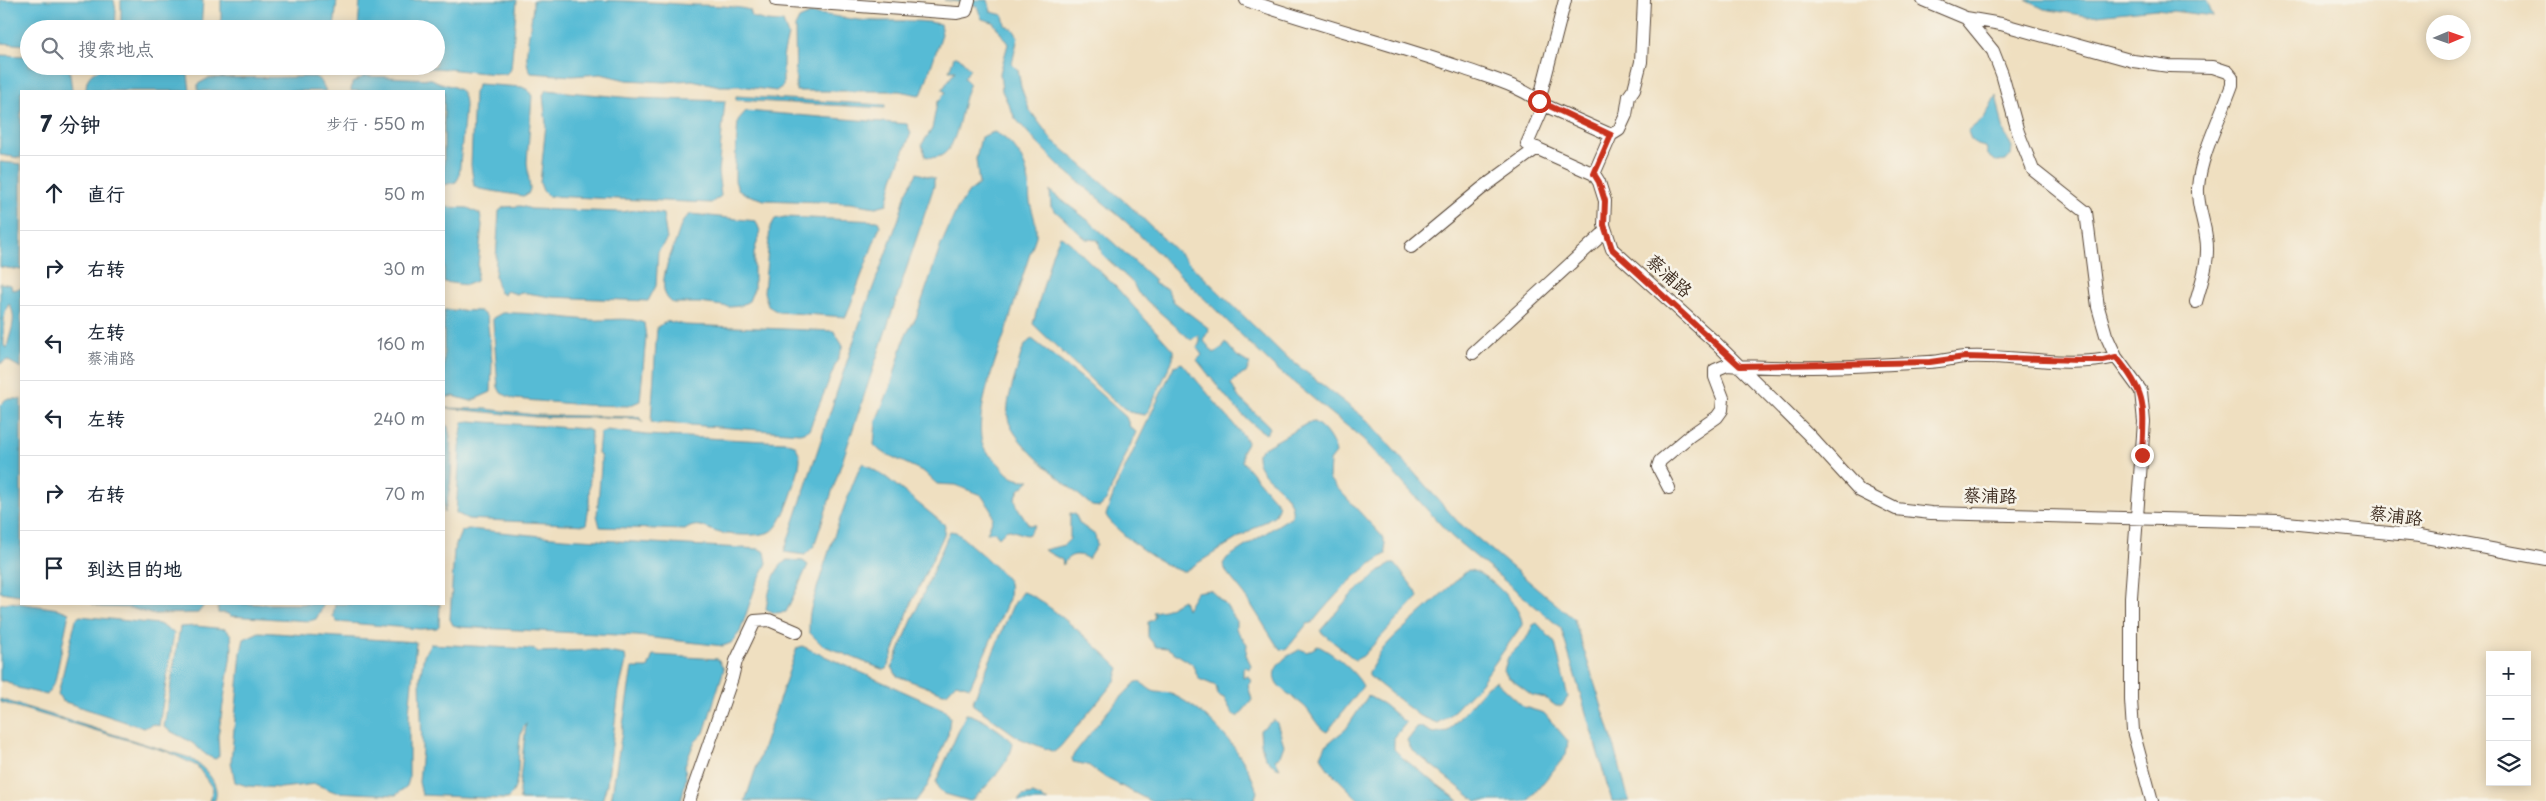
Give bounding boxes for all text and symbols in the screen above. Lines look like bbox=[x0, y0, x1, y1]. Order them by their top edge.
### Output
north arrow bbox=[2426, 15, 2471, 60]
search box bbox=[20, 20, 445, 75]
icon: search bbox=[38, 34, 66, 62]
text: 搜索地点 bbox=[78, 34, 154, 62]
route start bbox=[1528, 90, 1551, 113]
text: 7 分钟 bbox=[40, 107, 101, 139]
text: 步行 · 550 m bbox=[326, 111, 425, 135]
icon: ahead bbox=[40, 179, 68, 207]
text: 直行 bbox=[87, 179, 125, 207]
text: 50 m bbox=[384, 181, 425, 205]
street label: 蔡浦路 bbox=[1641, 247, 1699, 303]
icon: right bbox=[40, 254, 68, 282]
text: 右转 bbox=[87, 254, 125, 282]
text: 30 m bbox=[383, 256, 425, 280]
text: 左转 bbox=[87, 317, 125, 345]
icon: left bbox=[40, 329, 68, 357]
text: 160 m bbox=[377, 331, 425, 355]
text: 蔡浦路 bbox=[87, 345, 135, 369]
icon: left bbox=[40, 404, 68, 432]
text: 左转 bbox=[87, 404, 125, 432]
text: 240 m bbox=[373, 406, 425, 430]
route end bbox=[2131, 444, 2154, 467]
icon: right bbox=[40, 479, 68, 507]
text: 右转 bbox=[87, 479, 125, 507]
text: 70 m bbox=[385, 481, 425, 505]
street label: 蔡浦路 bbox=[1963, 481, 2017, 508]
street label: 蔡浦路 bbox=[2368, 498, 2425, 531]
icon: arrive bbox=[40, 554, 68, 582]
text: 到达目的地 bbox=[87, 554, 182, 582]
map controls bbox=[2486, 651, 2531, 786]
button: + bbox=[2486, 651, 2531, 696]
button: − bbox=[2486, 696, 2531, 741]
button: layers bbox=[2486, 741, 2531, 786]

